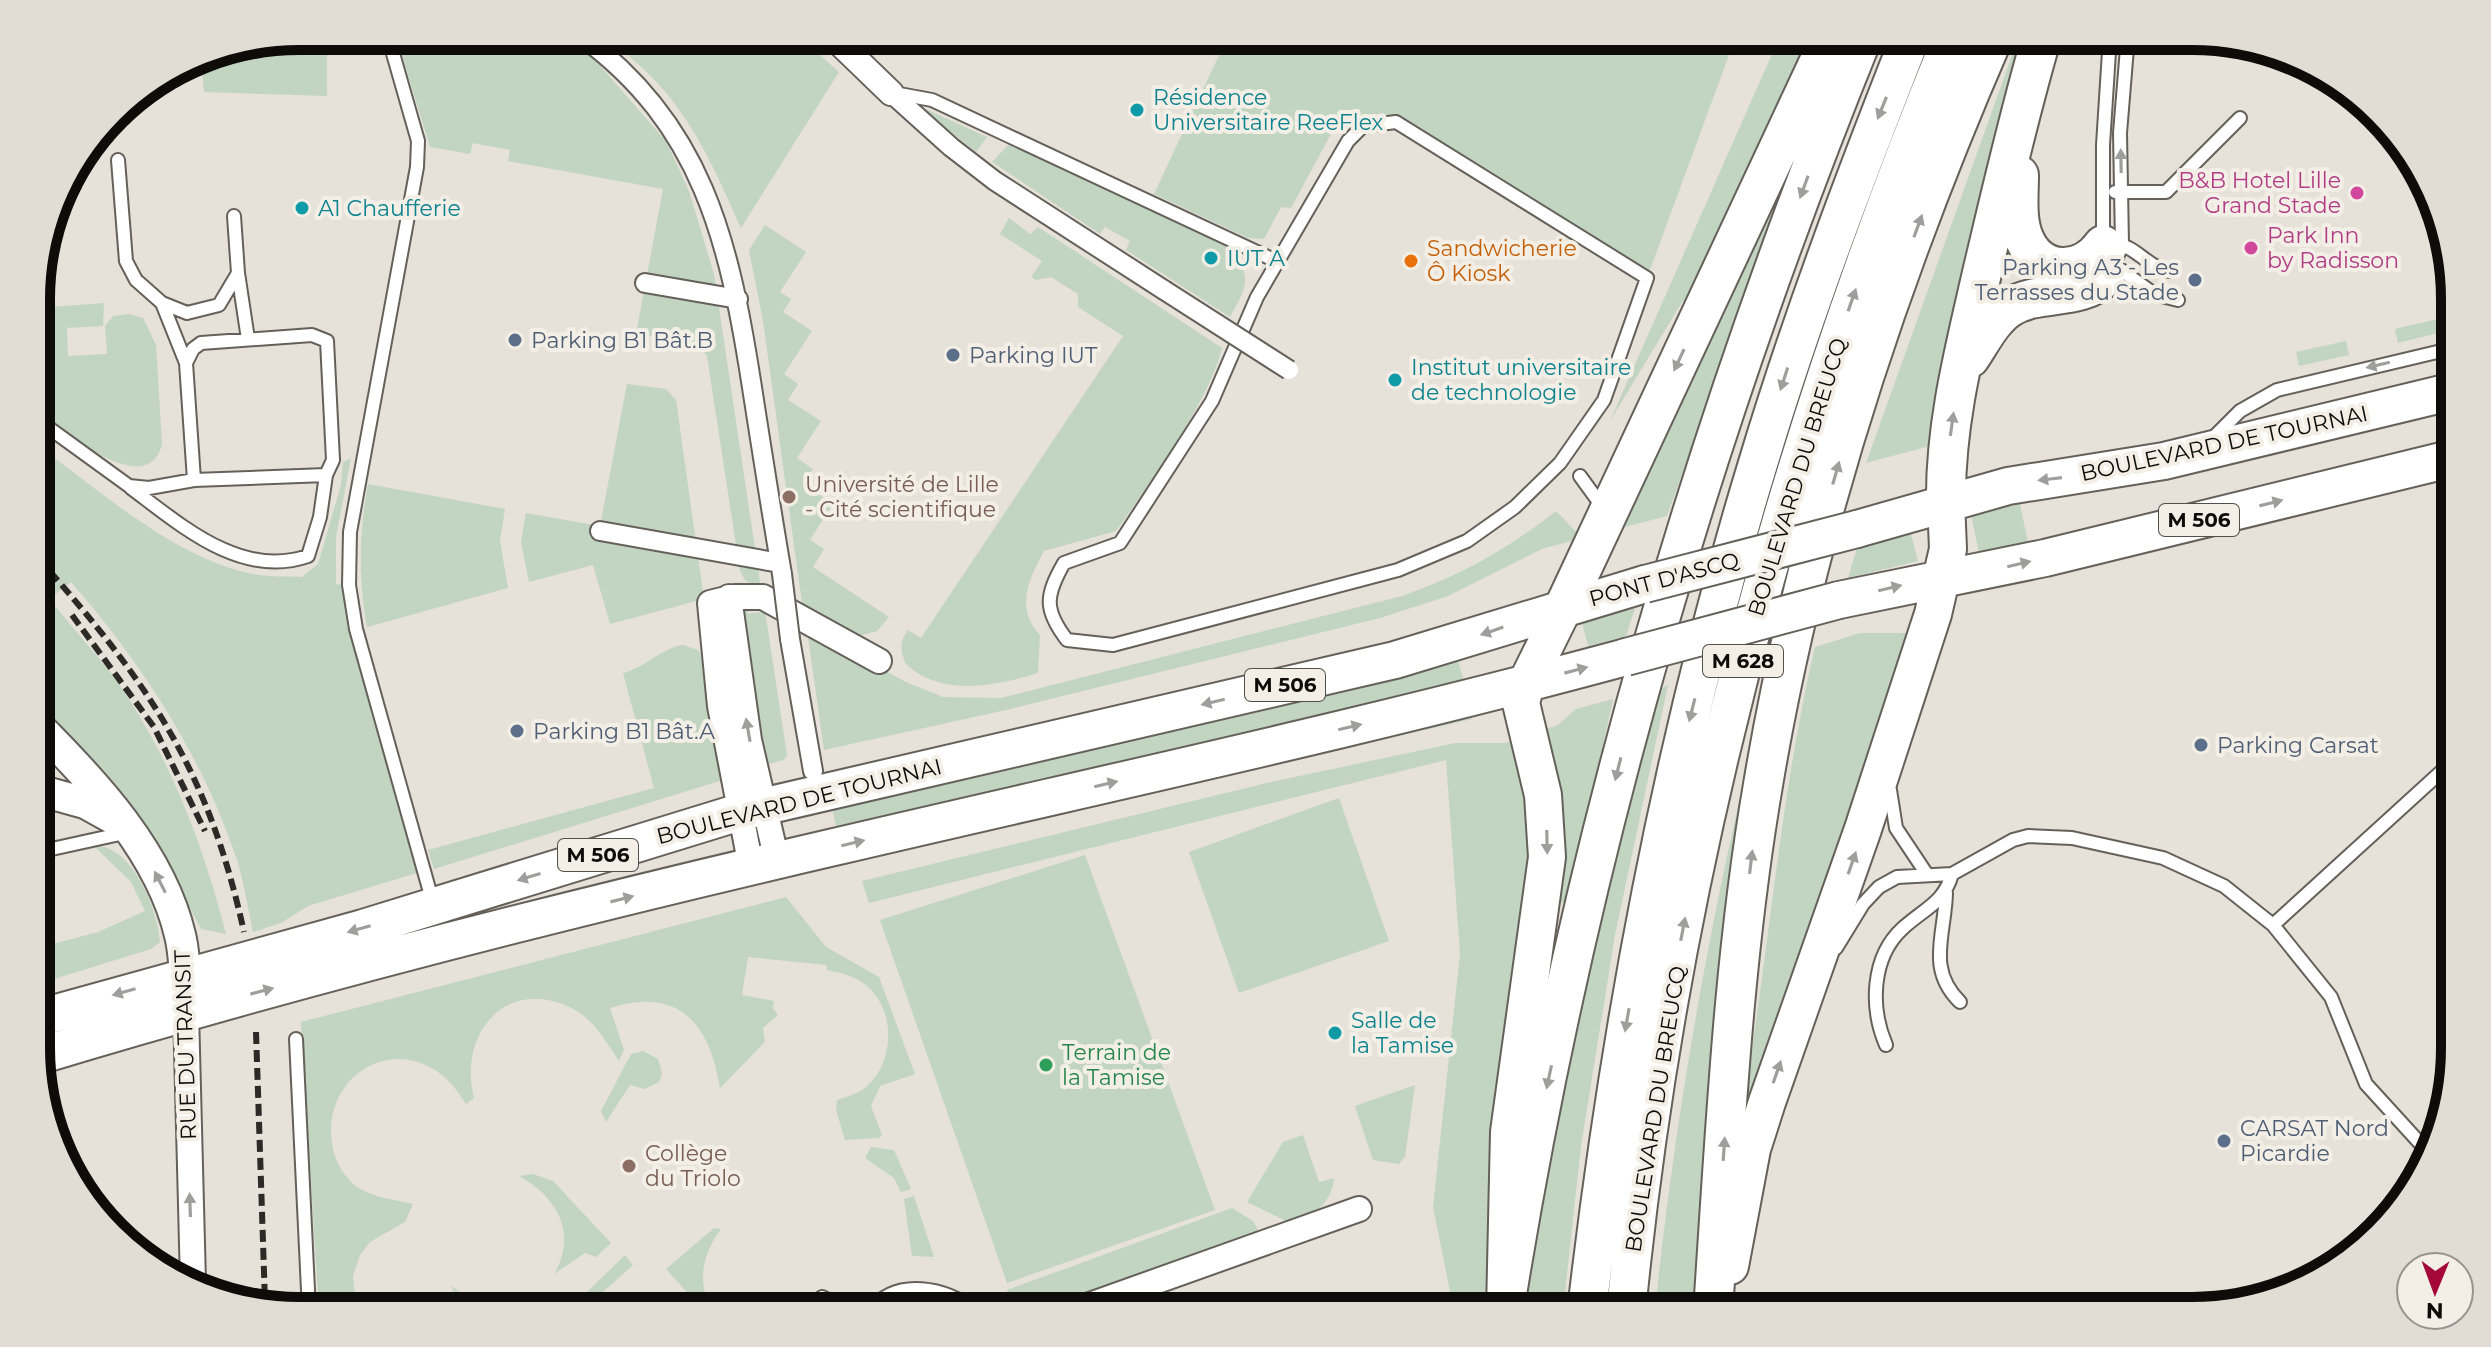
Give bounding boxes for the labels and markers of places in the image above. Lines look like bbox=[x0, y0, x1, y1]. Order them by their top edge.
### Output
place label: Résidence Universitaire ReeFlex bbox=[1153, 84, 1384, 136]
marker: Résidence Universitaire ReeFlex bbox=[1128, 101, 1146, 119]
place label: B&B Hotel Lille Grand Stade bbox=[2178, 167, 2341, 219]
marker: B&B Hotel Lille Grand Stade bbox=[2348, 184, 2366, 202]
place label: A1 Chaufferie bbox=[318, 195, 461, 222]
marker: A1 Chaufferie bbox=[293, 199, 311, 217]
place label: Park Inn by Radisson bbox=[2267, 222, 2399, 274]
place label: Sandwicherie Ô Kiosk bbox=[1427, 235, 1577, 287]
marker: Park Inn by Radisson bbox=[2242, 239, 2260, 257]
place label: IUT A bbox=[1227, 245, 1285, 272]
marker: IUT A bbox=[1202, 249, 1220, 267]
marker: Sandwicherie Ô Kiosk bbox=[1402, 252, 1420, 270]
place label: Parking A3 - Les Terrasses du Stade bbox=[1975, 254, 2179, 306]
marker: Parking A3 - Les Terrasses du Stade bbox=[2186, 271, 2204, 289]
place label: Parking B1 Bât.B bbox=[531, 327, 713, 354]
marker: Parking B1 Bât.B bbox=[506, 331, 524, 349]
place label: Parking IUT bbox=[969, 342, 1098, 369]
marker: Parking IUT bbox=[944, 346, 962, 364]
place label: Institut universitaire de technologie bbox=[1411, 354, 1631, 406]
marker: Institut universitaire de technologie bbox=[1386, 371, 1404, 389]
place label: Université de Lille ‐ Cité scientifique bbox=[805, 471, 999, 523]
marker: Université de Lille ‐ Cité scientifique bbox=[780, 488, 798, 506]
place label: Parking B1 Bât.A bbox=[533, 718, 715, 745]
marker: Parking B1 Bât.A bbox=[508, 722, 526, 740]
place label: Parking Carsat bbox=[2217, 732, 2379, 759]
marker: Parking Carsat bbox=[2192, 736, 2210, 754]
place label: Salle de la Tamise bbox=[1351, 1007, 1454, 1059]
marker: Salle de la Tamise bbox=[1326, 1024, 1344, 1042]
place label: Terrain de la Tamise bbox=[1062, 1039, 1171, 1091]
marker: Terrain de la Tamise bbox=[1037, 1056, 1055, 1074]
place label: CARSAT Nord Picardie bbox=[2240, 1115, 2389, 1167]
marker: CARSAT Nord Picardie bbox=[2215, 1132, 2233, 1150]
place label: Collège du Triolo bbox=[645, 1140, 741, 1192]
marker: Collège du Triolo bbox=[620, 1157, 638, 1175]

